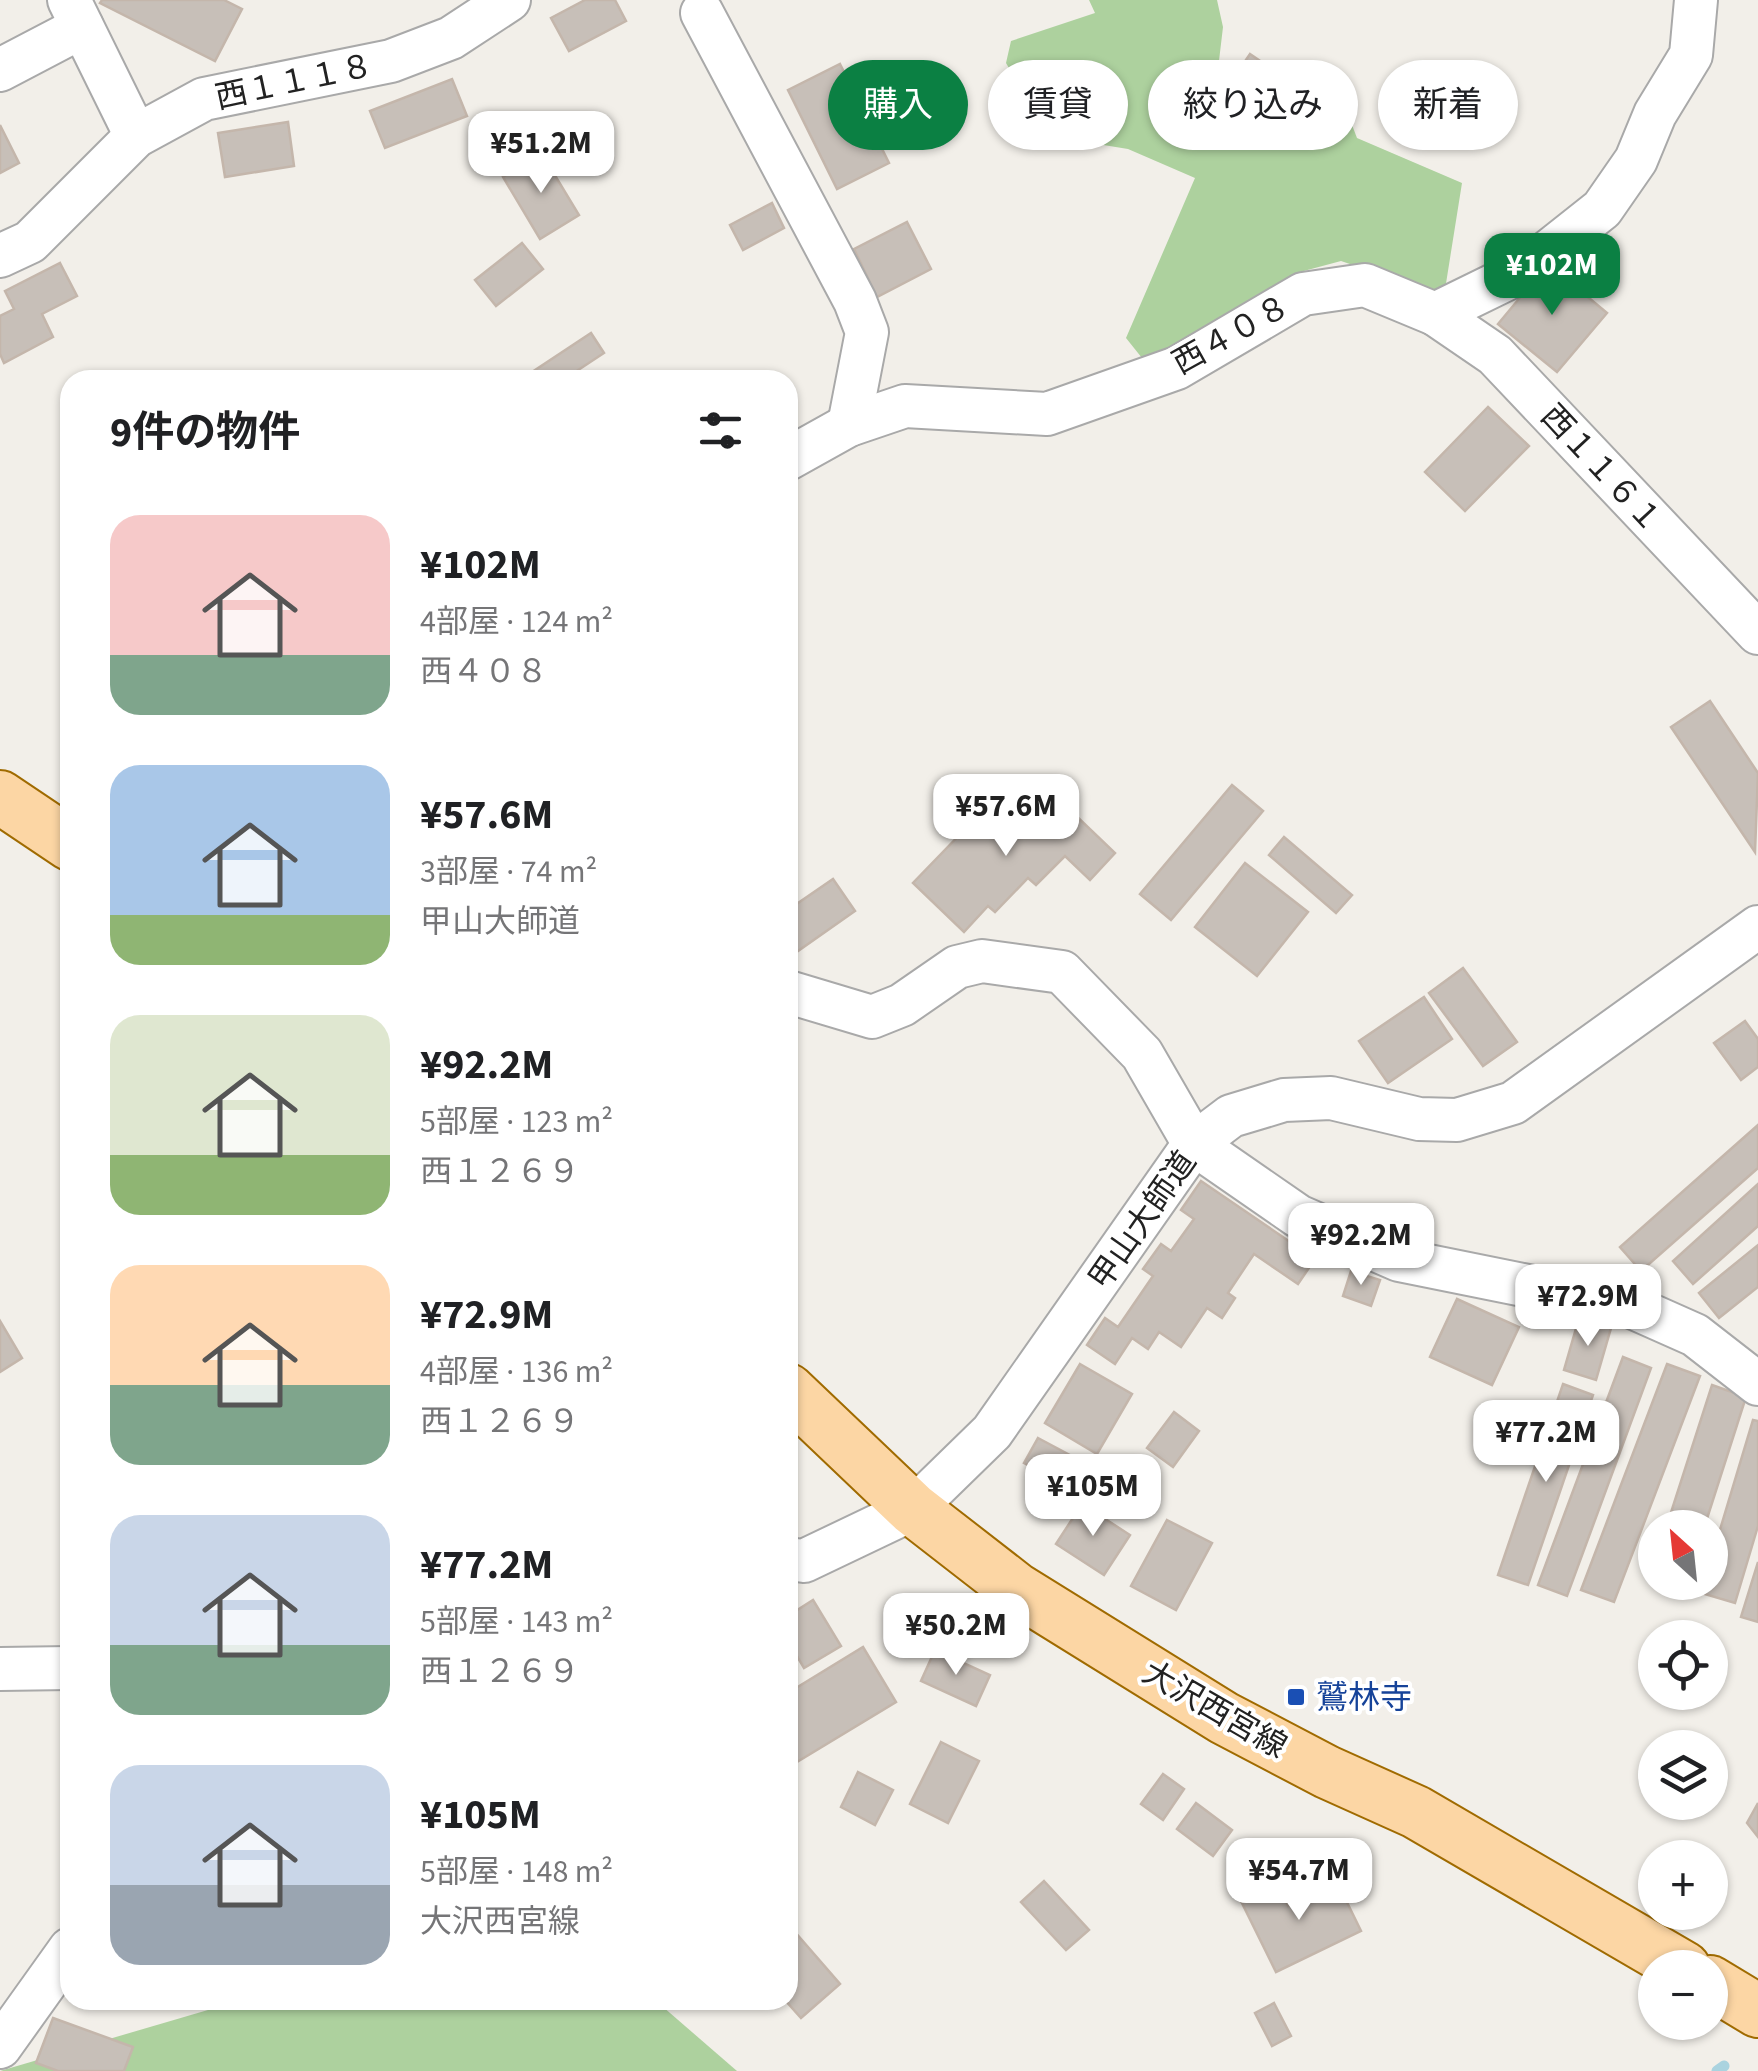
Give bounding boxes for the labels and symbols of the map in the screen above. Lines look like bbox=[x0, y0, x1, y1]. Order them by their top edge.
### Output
street label: 西１１１８ bbox=[211, 43, 377, 121]
pin: ¥51.2M bbox=[460, 111, 622, 196]
pin: ¥102M bbox=[1482, 233, 1622, 318]
street label: 西４０８ bbox=[1164, 284, 1299, 386]
street label: 西１１６１ bbox=[1530, 394, 1673, 543]
pin: ¥57.6M bbox=[925, 774, 1087, 859]
street label: 甲山大師道 bbox=[1078, 1142, 1208, 1299]
pin: ¥92.2M bbox=[1280, 1203, 1442, 1288]
pin: ¥72.9M bbox=[1507, 1264, 1669, 1349]
pin: ¥77.2M bbox=[1465, 1400, 1627, 1485]
pin: ¥105M bbox=[1023, 1454, 1163, 1539]
north arrow bbox=[1638, 1510, 1728, 1600]
pin: ¥50.2M bbox=[875, 1593, 1037, 1678]
street label: 大沢西宮線 bbox=[1134, 1650, 1295, 1770]
place label: 鷲林寺 bbox=[1316, 1675, 1412, 1721]
marker: 鷲林寺 bbox=[1285, 1686, 1307, 1708]
pin: ¥54.7M bbox=[1218, 1838, 1380, 1923]

